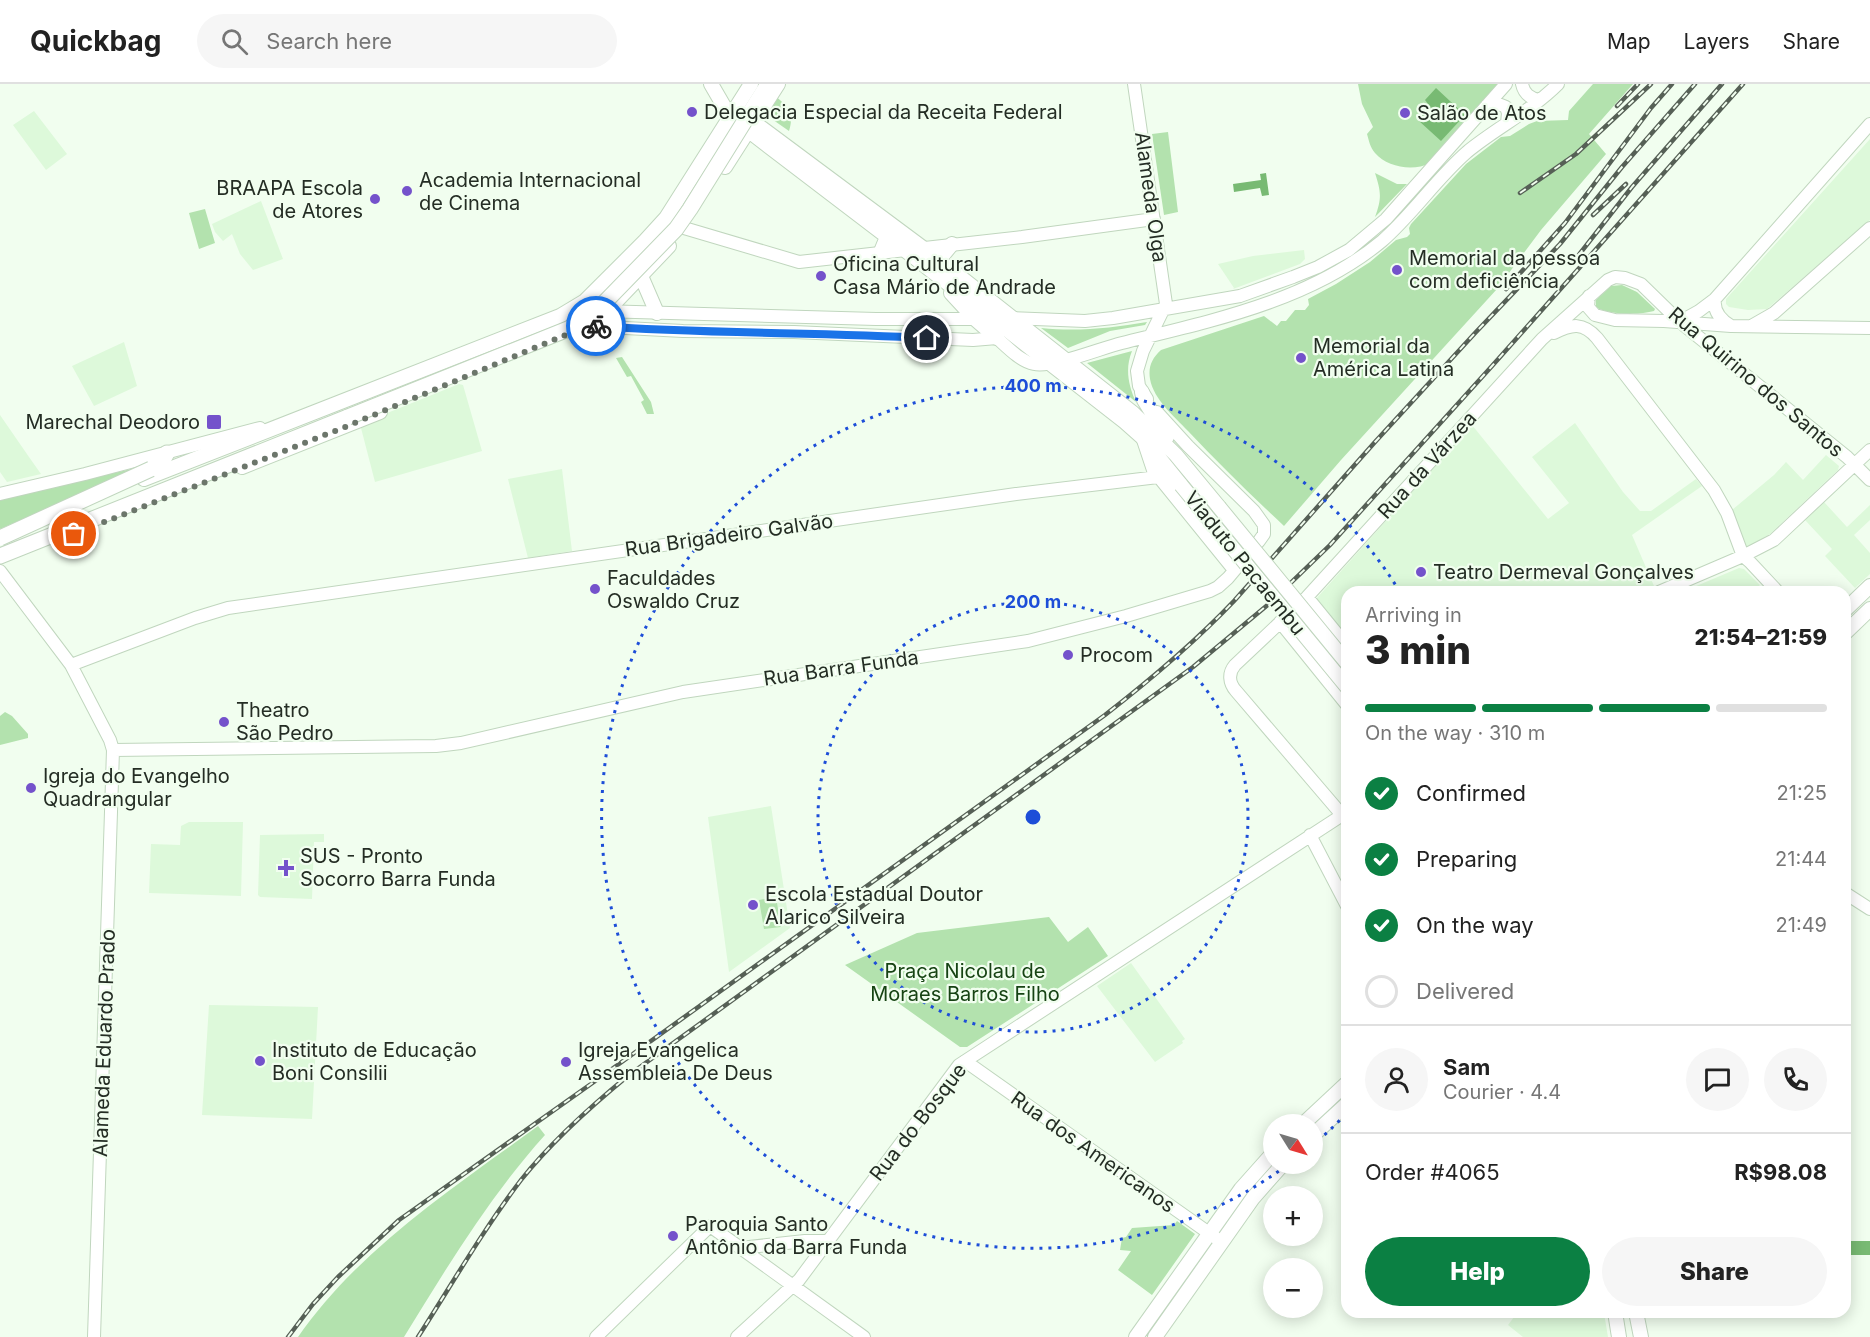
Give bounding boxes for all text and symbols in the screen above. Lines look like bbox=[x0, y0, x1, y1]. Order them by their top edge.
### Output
search box bbox=[197, 14, 617, 68]
text: Quickbag bbox=[30, 24, 161, 58]
icon: search bbox=[218, 25, 251, 58]
text: Search here bbox=[266, 28, 392, 54]
text: Map bbox=[1607, 29, 1651, 54]
text: Layers bbox=[1684, 29, 1750, 54]
text: Share bbox=[1783, 29, 1840, 54]
place label: Delegacia Especial da Receita Federal bbox=[704, 100, 1063, 124]
place label: Salão de Atos bbox=[1417, 101, 1547, 125]
marker: Delegacia Especial da Receita Federal bbox=[685, 105, 699, 119]
marker: Salão de Atos bbox=[1398, 106, 1412, 120]
street label: Alameda Olga bbox=[1130, 130, 1172, 264]
place label: Academia Internacional de Cinema bbox=[419, 168, 641, 215]
place label: BRAAPA Escola de Atores bbox=[216, 176, 363, 223]
marker: Academia Internacional de Cinema bbox=[400, 184, 414, 198]
marker: BRAAPA Escola de Atores bbox=[368, 192, 382, 206]
place label: Memorial da pessoa com deficiência bbox=[1409, 246, 1600, 293]
place label: Oficina Cultural Casa Mário de Andrade bbox=[833, 252, 1056, 299]
marker: Memorial da pessoa com deficiência bbox=[1390, 263, 1404, 277]
marker: Oficina Cultural Casa Mário de Andrade bbox=[814, 269, 828, 283]
courier bbox=[566, 296, 626, 356]
street label: Rua Quirino dos Santos bbox=[1664, 302, 1848, 462]
icon: bike bbox=[580, 310, 613, 343]
pin bbox=[901, 312, 952, 363]
icon: home bbox=[910, 321, 943, 354]
place label: Memorial da América Latina bbox=[1313, 334, 1454, 381]
marker: Memorial da América Latina bbox=[1294, 351, 1308, 365]
text: 400 m bbox=[1004, 375, 1062, 396]
street label: Rua da Várzea bbox=[1373, 406, 1481, 524]
place label: Marechal Deodoro bbox=[25, 410, 200, 434]
marker: Marechal Deodoro bbox=[205, 413, 223, 431]
street label: Viaduto Pacaembu bbox=[1180, 486, 1310, 640]
pin bbox=[48, 508, 99, 559]
street label: Rua Brigadeiro Galvão bbox=[623, 509, 835, 561]
icon: bag bbox=[57, 517, 90, 550]
place label: Teatro Dermeval Gonçalves bbox=[1433, 560, 1694, 584]
marker: Teatro Dermeval Gonçalves bbox=[1414, 565, 1428, 579]
place label: Faculdades Oswaldo Cruz bbox=[607, 566, 740, 613]
marker: Faculdades Oswaldo Cruz bbox=[588, 582, 602, 596]
text: 200 m bbox=[1005, 591, 1061, 612]
text: Arriving in bbox=[1365, 603, 1462, 627]
text: 21:54–21:59 bbox=[1695, 624, 1827, 650]
text: 3 min bbox=[1365, 626, 1471, 673]
place label: Procom bbox=[1080, 643, 1153, 667]
street label: Rua Barra Funda bbox=[762, 645, 920, 691]
marker: Procom bbox=[1061, 648, 1075, 662]
place label: Theatro São Pedro bbox=[236, 698, 333, 745]
marker: Theatro São Pedro bbox=[217, 715, 231, 729]
text: On the way · 310 m bbox=[1365, 721, 1545, 745]
place label: Igreja do Evangelho Quadrangular bbox=[43, 764, 230, 811]
icon: check bbox=[1365, 777, 1398, 810]
text: Confirmed bbox=[1416, 780, 1526, 806]
marker: Igreja do Evangelho Quadrangular bbox=[24, 781, 38, 795]
text: 21:25 bbox=[1777, 781, 1827, 805]
centre of rings bbox=[1023, 807, 1043, 827]
icon: check bbox=[1365, 843, 1398, 876]
place label: SUS - Pronto Socorro Barra Funda bbox=[300, 844, 496, 891]
text: Preparing bbox=[1416, 846, 1517, 872]
text: 21:44 bbox=[1775, 847, 1827, 871]
marker: SUS - Pronto Socorro Barra Funda bbox=[277, 859, 295, 877]
place label: Escola Estadual Doutor Alarico Silveira bbox=[765, 882, 984, 929]
marker: Escola Estadual Doutor Alarico Silveira bbox=[746, 898, 760, 912]
icon: check bbox=[1365, 909, 1398, 942]
text: On the way bbox=[1416, 912, 1534, 938]
text: 21:49 bbox=[1776, 913, 1827, 937]
street label: Alameda Eduardo Prado bbox=[88, 928, 120, 1158]
park label: Praça Nicolau de Moraes Barros Filho bbox=[870, 959, 1060, 1006]
text: Delivered bbox=[1416, 978, 1514, 1004]
place label: Instituto de Educação Boni Consilii bbox=[272, 1038, 477, 1085]
place label: Igreja Evangelica Assembleia De Deus bbox=[578, 1038, 773, 1085]
button: person bbox=[1365, 1048, 1428, 1111]
button: chat bbox=[1686, 1048, 1749, 1111]
button: phone bbox=[1764, 1048, 1827, 1111]
marker: Instituto de Educação Boni Consilii bbox=[253, 1054, 267, 1068]
text: Sam bbox=[1443, 1054, 1490, 1080]
marker: Igreja Evangelica Assembleia De Deus bbox=[559, 1055, 573, 1069]
street label: Rua do Bosque bbox=[865, 1058, 971, 1186]
text: Courier · 4.4 bbox=[1443, 1080, 1561, 1104]
street label: Rua dos Americanos bbox=[1006, 1086, 1180, 1218]
north arrow bbox=[1263, 1114, 1323, 1174]
map controls bbox=[1263, 1114, 1323, 1318]
text: Order #4065 bbox=[1365, 1159, 1500, 1185]
text: R$98.08 bbox=[1734, 1159, 1827, 1185]
button: + bbox=[1263, 1186, 1323, 1246]
place label: Paroquia Santo Antônio da Barra Funda bbox=[685, 1212, 907, 1259]
marker: Paroquia Santo Antônio da Barra Funda bbox=[666, 1229, 680, 1243]
button: Help bbox=[1365, 1237, 1590, 1306]
button: Share bbox=[1602, 1237, 1827, 1306]
button: − bbox=[1263, 1258, 1323, 1318]

